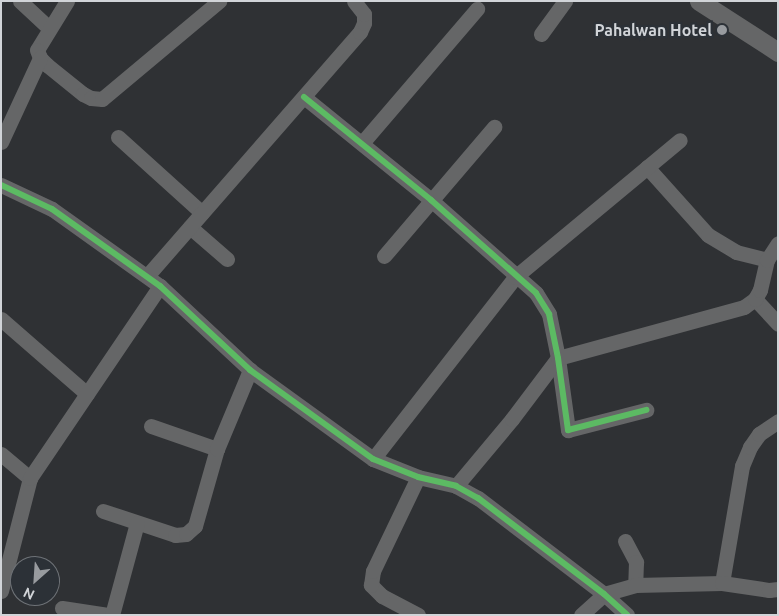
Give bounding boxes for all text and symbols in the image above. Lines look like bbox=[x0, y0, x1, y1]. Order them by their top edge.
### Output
place label: Pahalwan Hotel bbox=[595, 20, 712, 40]
marker: Pahalwan Hotel bbox=[716, 24, 728, 36]
north arrow bbox=[10, 556, 60, 606]
text: N bbox=[21, 584, 37, 603]

